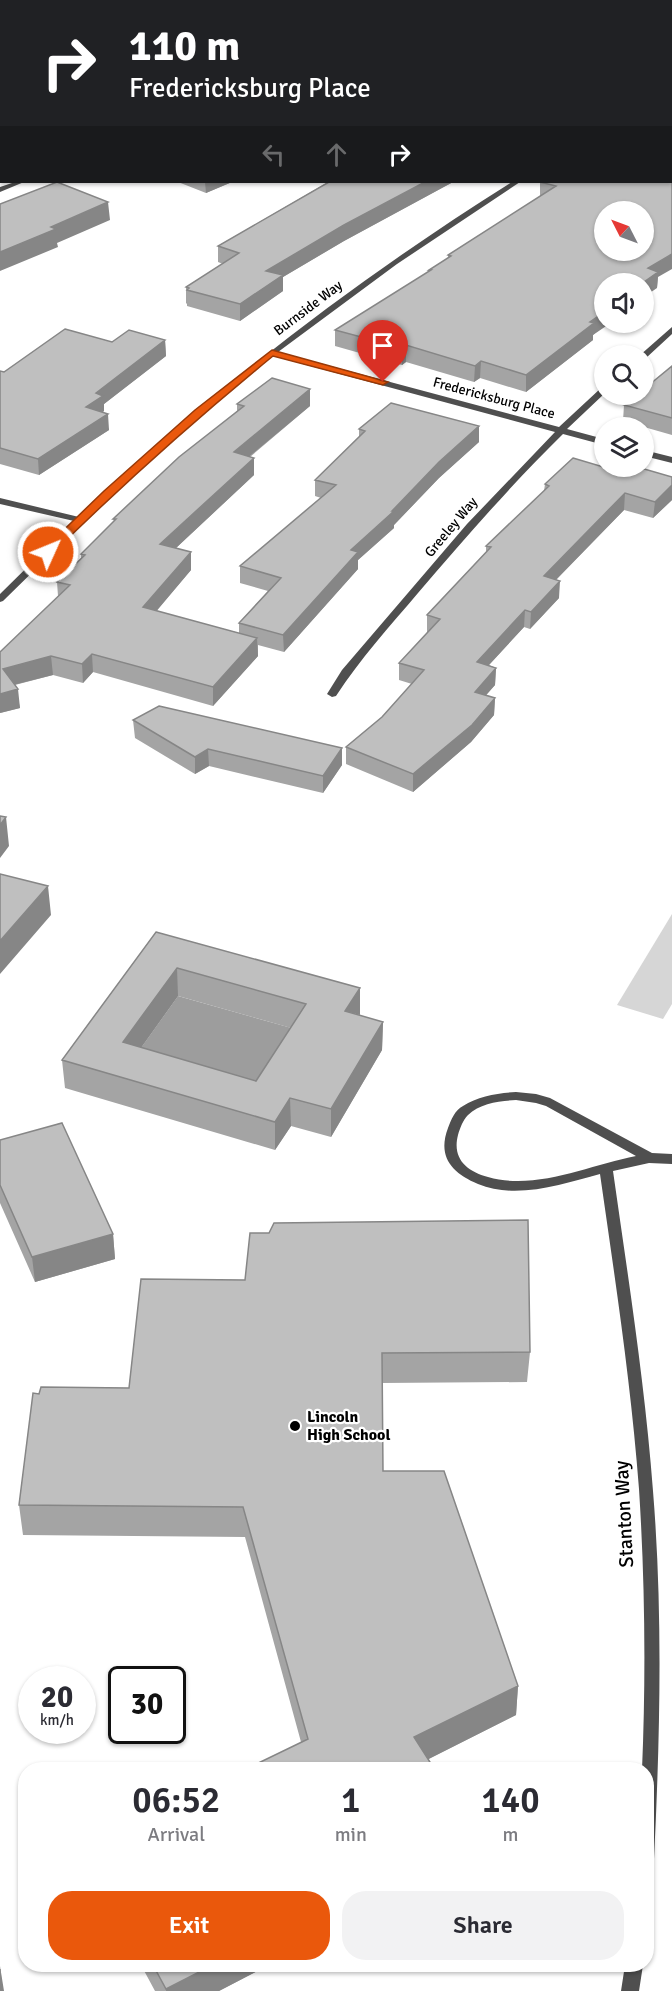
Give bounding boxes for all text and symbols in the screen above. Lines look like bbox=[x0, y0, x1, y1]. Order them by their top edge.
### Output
text: 110 m bbox=[129, 21, 240, 72]
icon: right bbox=[30, 24, 108, 102]
text: Fredericksburg Place bbox=[129, 72, 371, 105]
icon: left bbox=[257, 138, 290, 171]
icon: ahead bbox=[320, 138, 353, 171]
icon: right bbox=[383, 138, 416, 171]
north arrow bbox=[594, 201, 654, 261]
map controls bbox=[594, 201, 654, 477]
button: sound bbox=[594, 273, 654, 333]
street label: Burnside Way bbox=[270, 276, 346, 339]
pin bbox=[357, 320, 408, 382]
icon: arrive bbox=[366, 329, 399, 362]
button: search bbox=[594, 345, 654, 405]
street label: Fredericksburg Place bbox=[431, 374, 557, 422]
button: layers bbox=[594, 417, 654, 477]
street label: Greeley Way bbox=[421, 493, 481, 560]
position arrow bbox=[16, 520, 80, 584]
place label: Lincoln High School bbox=[307, 1407, 390, 1445]
marker: Lincoln High School bbox=[288, 1419, 302, 1433]
street label: Stanton Way bbox=[609, 1459, 639, 1568]
speed limit sign: 30 bbox=[108, 1666, 186, 1744]
text: 20 bbox=[41, 1679, 73, 1716]
text: km/h bbox=[40, 1711, 74, 1729]
text: 06:52 bbox=[132, 1778, 220, 1823]
text: 1 bbox=[341, 1778, 361, 1823]
text: 140 bbox=[481, 1778, 540, 1823]
text: Arrival bbox=[148, 1822, 205, 1847]
text: min bbox=[335, 1822, 367, 1847]
text: m bbox=[502, 1822, 518, 1847]
button: Exit bbox=[48, 1891, 330, 1960]
button: Share bbox=[342, 1891, 624, 1960]

